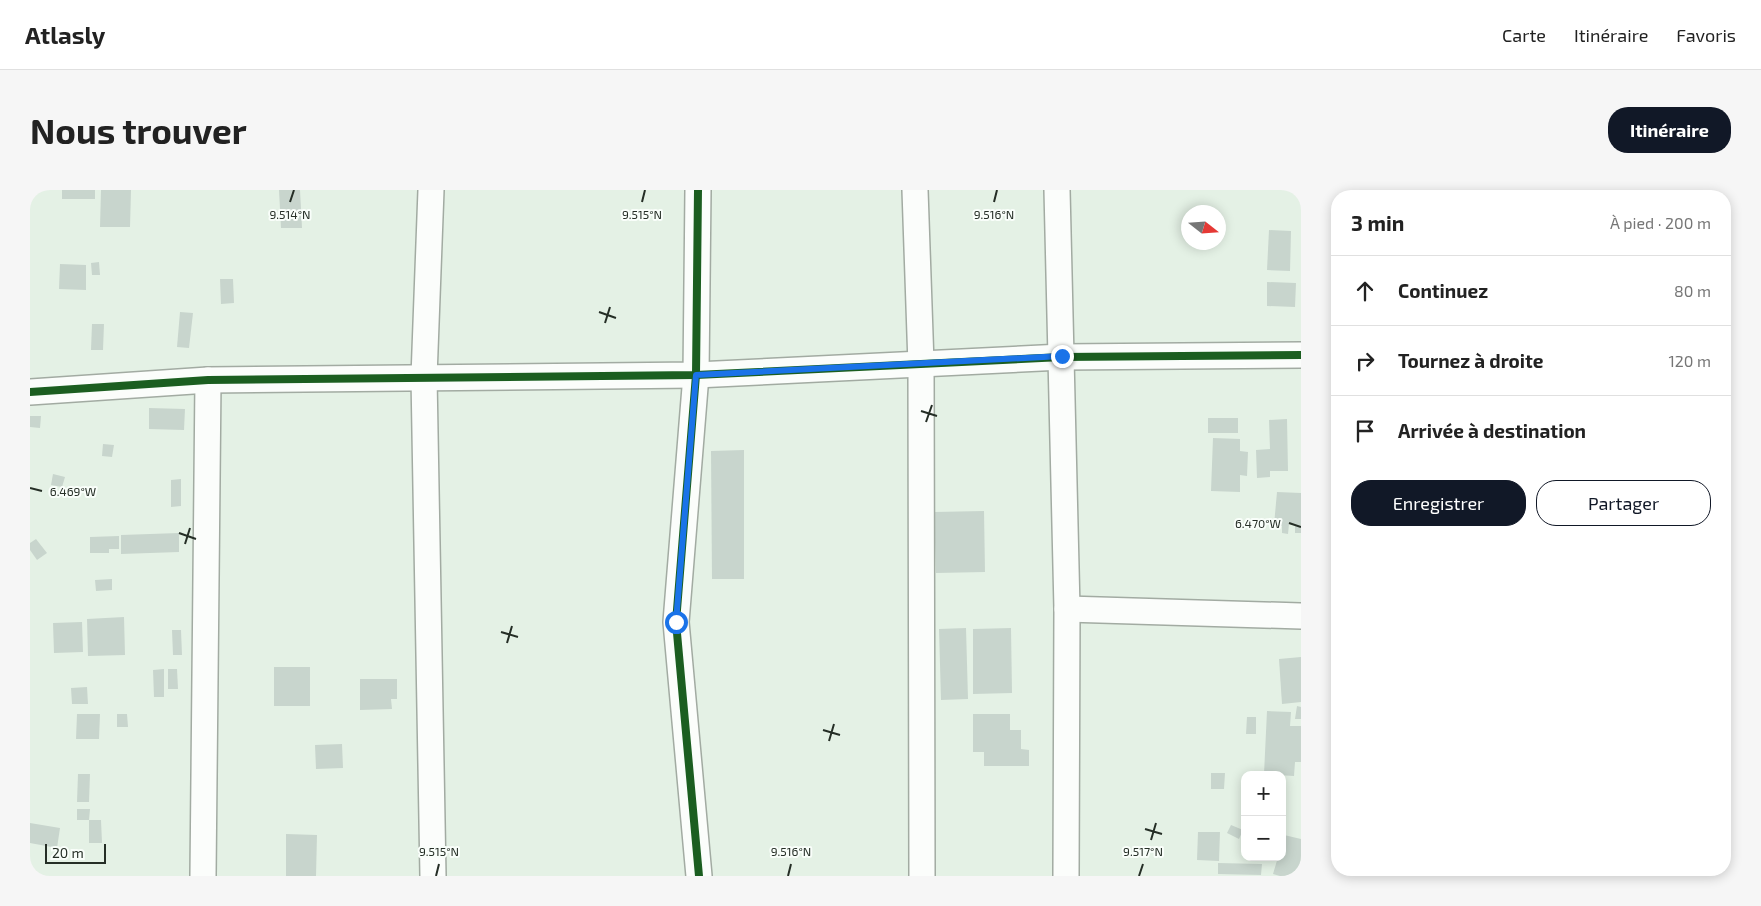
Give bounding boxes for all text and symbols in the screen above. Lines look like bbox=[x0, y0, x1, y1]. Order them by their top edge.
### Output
text: Atlasly bbox=[25, 20, 105, 49]
text: Carte bbox=[1502, 24, 1546, 46]
text: Itinéraire bbox=[1574, 24, 1648, 46]
text: Favoris bbox=[1676, 24, 1736, 46]
button: Itinéraire bbox=[1608, 107, 1731, 153]
text: Nous trouver bbox=[30, 109, 247, 151]
north arrow bbox=[1181, 205, 1226, 250]
text: 9.514°N bbox=[269, 207, 311, 221]
text: 9.515°N bbox=[622, 207, 662, 221]
text: 9.516°N bbox=[974, 207, 1014, 221]
text: 3 min bbox=[1351, 210, 1404, 235]
text: À pied · 200 m bbox=[1610, 213, 1711, 232]
icon: ahead bbox=[1351, 277, 1379, 305]
text: Continuez bbox=[1398, 279, 1488, 302]
text: 80 m bbox=[1674, 281, 1711, 300]
route end bbox=[1051, 345, 1074, 368]
icon: right bbox=[1351, 347, 1379, 375]
text: Tournez à droite bbox=[1398, 349, 1544, 372]
text: 120 m bbox=[1668, 351, 1711, 370]
icon: arrive bbox=[1351, 417, 1379, 445]
text: Arrivée à destination bbox=[1398, 419, 1586, 442]
button: Enregistrer bbox=[1351, 480, 1526, 526]
button: Partager bbox=[1536, 480, 1711, 526]
text: 6.469°W bbox=[50, 484, 96, 498]
text: 6.470°W bbox=[1235, 516, 1281, 530]
route start bbox=[665, 611, 688, 634]
map controls bbox=[1241, 771, 1286, 861]
button: + bbox=[1241, 771, 1286, 816]
button: − bbox=[1241, 816, 1286, 861]
scale bar bbox=[45, 841, 106, 864]
text: 20 m bbox=[52, 844, 84, 861]
text: 9.515°N bbox=[419, 844, 459, 858]
text: 9.516°N bbox=[771, 844, 811, 858]
text: 9.517°N bbox=[1123, 844, 1163, 858]

